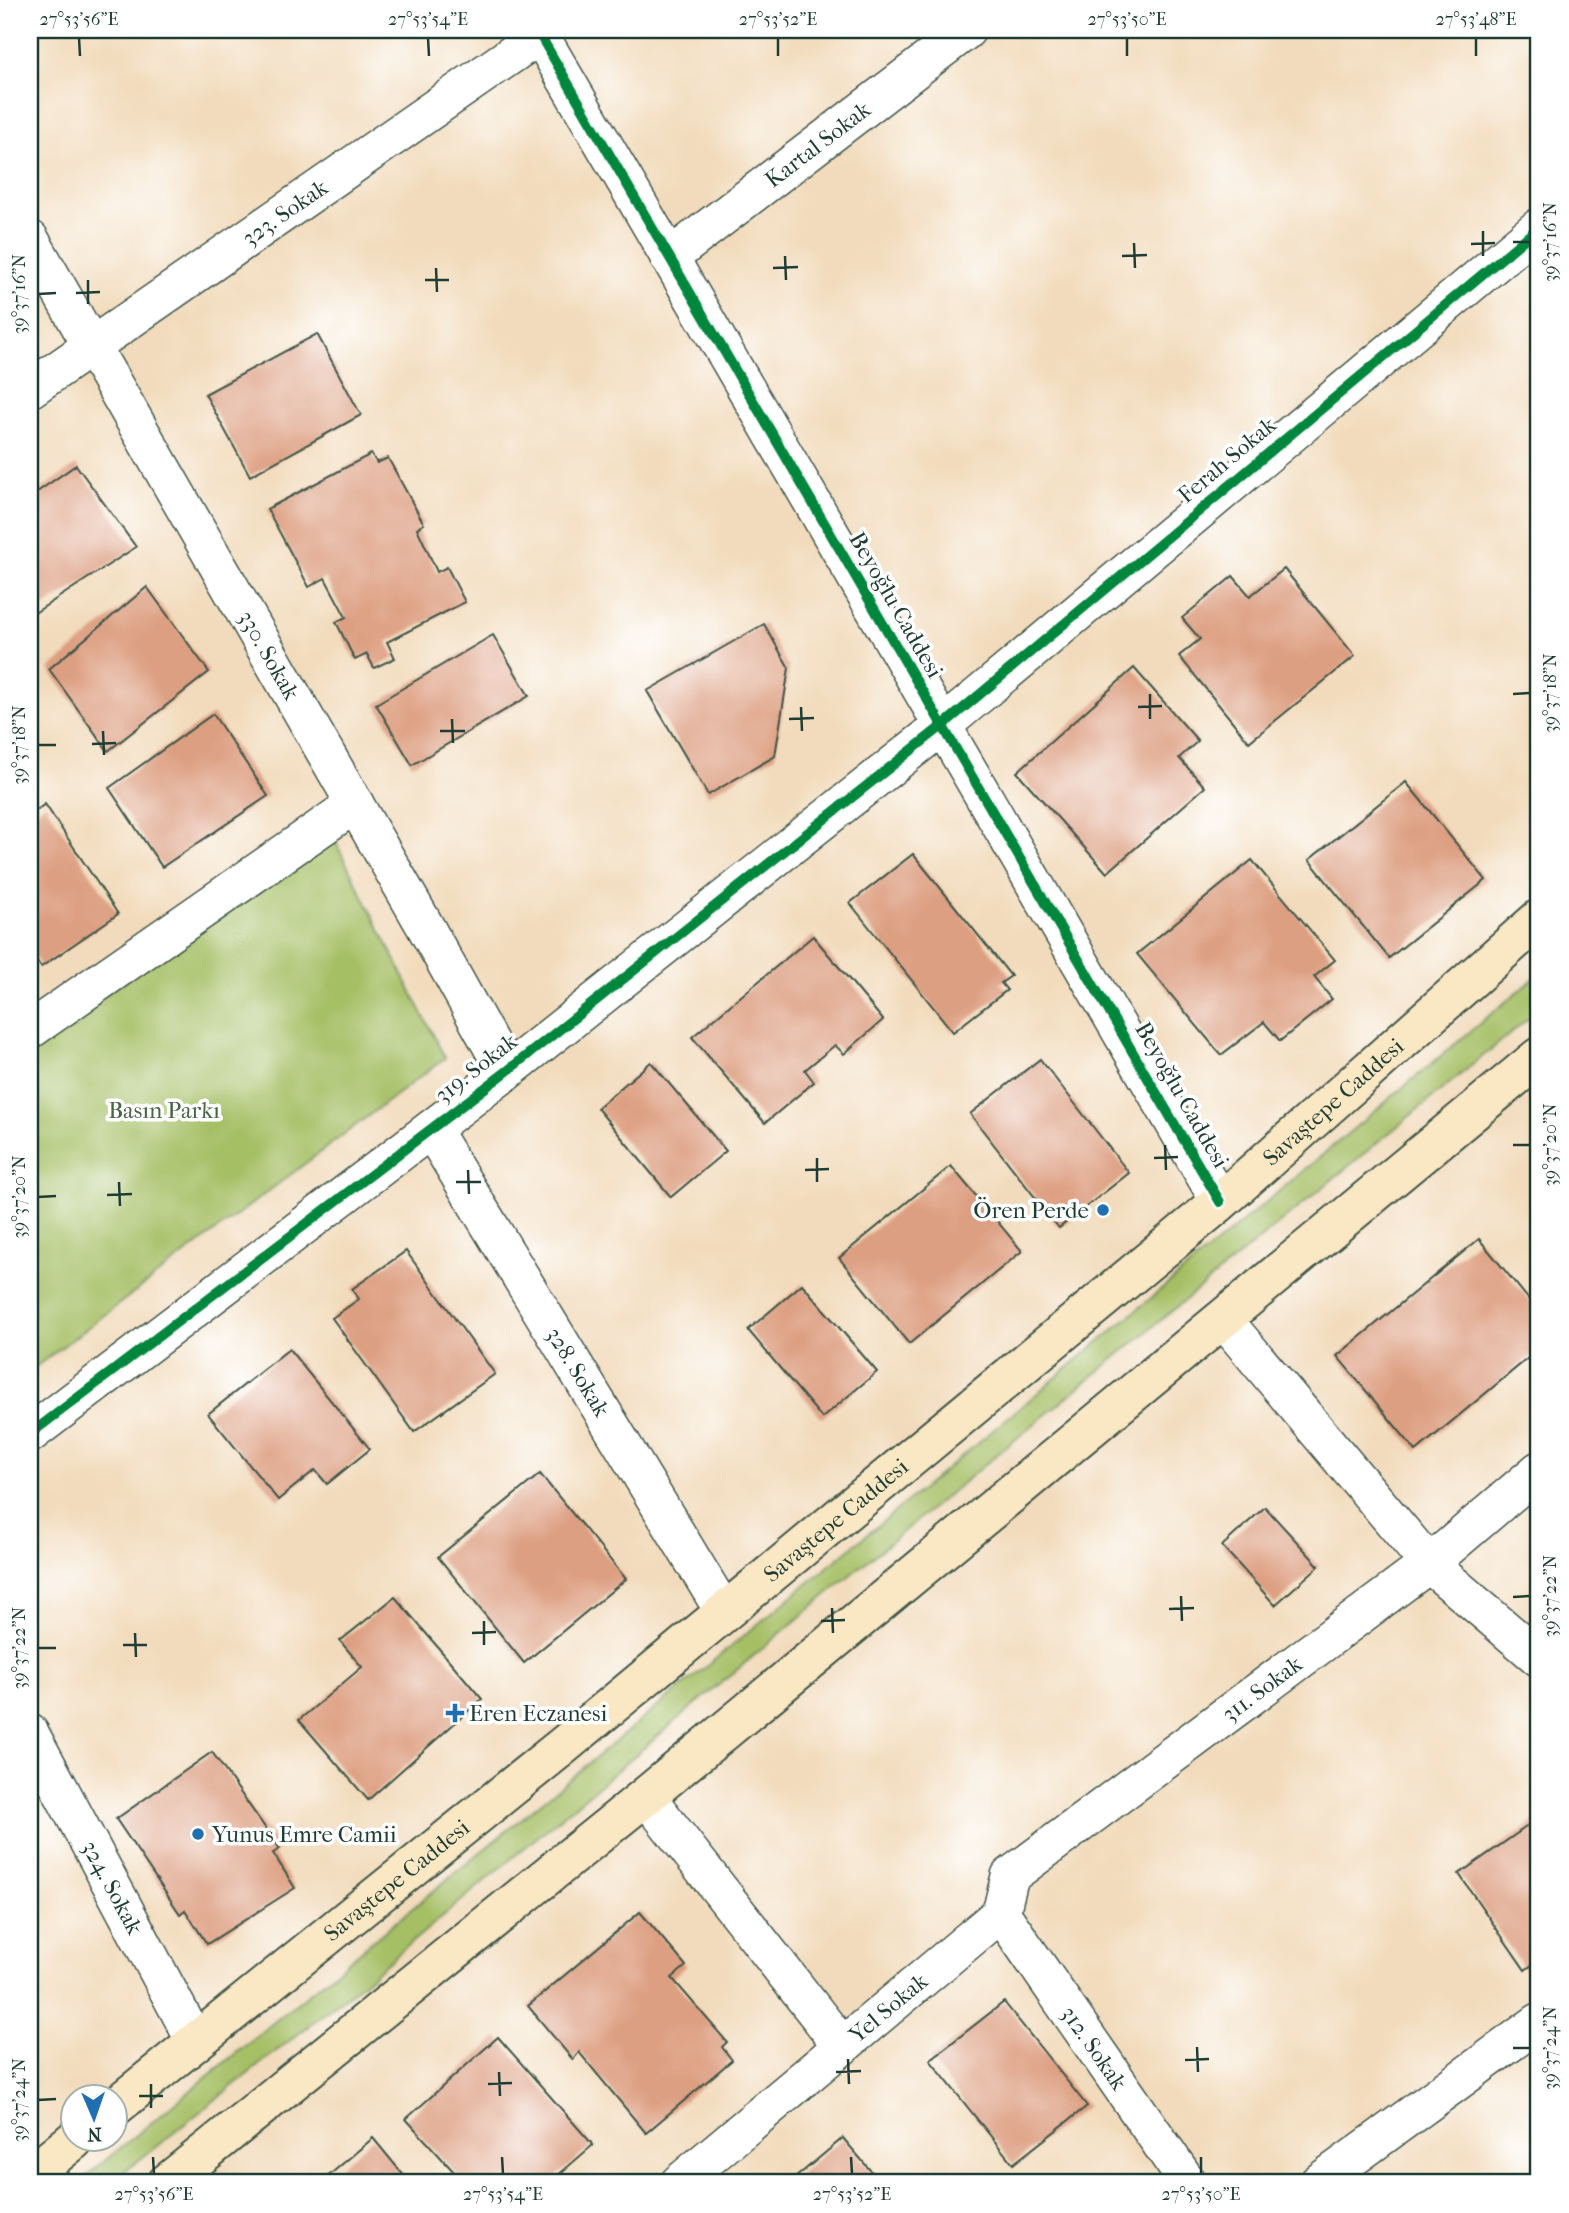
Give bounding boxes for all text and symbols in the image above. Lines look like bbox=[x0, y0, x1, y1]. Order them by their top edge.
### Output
text: 27°53'56"E bbox=[39, 9, 119, 30]
text: 27°53'54"E bbox=[388, 9, 468, 30]
text: 27°53'52"E bbox=[739, 9, 817, 30]
text: 27°53'50"E bbox=[1087, 9, 1167, 30]
text: 27°53'48"E bbox=[1435, 9, 1517, 30]
street label: Kartal Sokak bbox=[760, 95, 876, 193]
street label: 323. Sokak bbox=[237, 173, 333, 251]
text: 39°37'16"N bbox=[1540, 202, 1561, 282]
text: 39°37'16"N bbox=[9, 254, 30, 334]
street label: Ferah Sokak bbox=[1173, 411, 1282, 509]
street label: Beyoğlu Caddesi bbox=[843, 527, 949, 683]
street label: 330. Sokak bbox=[233, 606, 306, 706]
text: 39°37'18"N bbox=[1540, 653, 1561, 733]
text: 39°37'18"N bbox=[9, 705, 30, 785]
street label: Beyoğlu Caddesi bbox=[1129, 1017, 1235, 1173]
street label: 319. Sokak bbox=[430, 1027, 523, 1108]
street label: Savaştepe Caddesi bbox=[1257, 1032, 1409, 1171]
park label: Basın Parkı bbox=[108, 1097, 220, 1124]
text: 39°37'20"N bbox=[1540, 1103, 1561, 1187]
text: 39°37'20"N bbox=[9, 1155, 30, 1239]
place label: Ören Perde bbox=[973, 1197, 1089, 1224]
marker: Ören Perde bbox=[1095, 1202, 1111, 1218]
street label: 328. Sokak bbox=[541, 1322, 616, 1423]
street label: Savaştepe Caddesi bbox=[758, 1453, 913, 1588]
text: 39°37'22"N bbox=[1540, 1554, 1561, 1637]
text: 39°37'22"N bbox=[9, 1606, 30, 1689]
street label: 311. Sokak bbox=[1216, 1649, 1308, 1727]
place label: Eren Eczanesi bbox=[469, 1700, 607, 1727]
marker: Eren Eczanesi bbox=[447, 1705, 463, 1721]
street label: Savaştepe Caddesi bbox=[318, 1813, 475, 1947]
place label: Yunus Emre Camii bbox=[211, 1821, 397, 1848]
marker: Yunus Emre Camii bbox=[190, 1826, 206, 1842]
street label: 324. Sokak bbox=[77, 1836, 149, 1940]
street label: Yel Sokak bbox=[843, 1966, 934, 2049]
street label: 312. Sokak bbox=[1056, 2000, 1134, 2096]
text: 39°37'24"N bbox=[1540, 2006, 1561, 2090]
text: 39°37'24"N bbox=[9, 2058, 30, 2142]
north arrow bbox=[60, 2084, 130, 2154]
text: N bbox=[86, 2123, 102, 2145]
text: 27°53'56"E bbox=[114, 2184, 194, 2205]
text: 27°53'54"E bbox=[463, 2184, 543, 2205]
text: 27°53'52"E bbox=[813, 2184, 891, 2205]
text: 27°53'50"E bbox=[1161, 2184, 1241, 2205]

